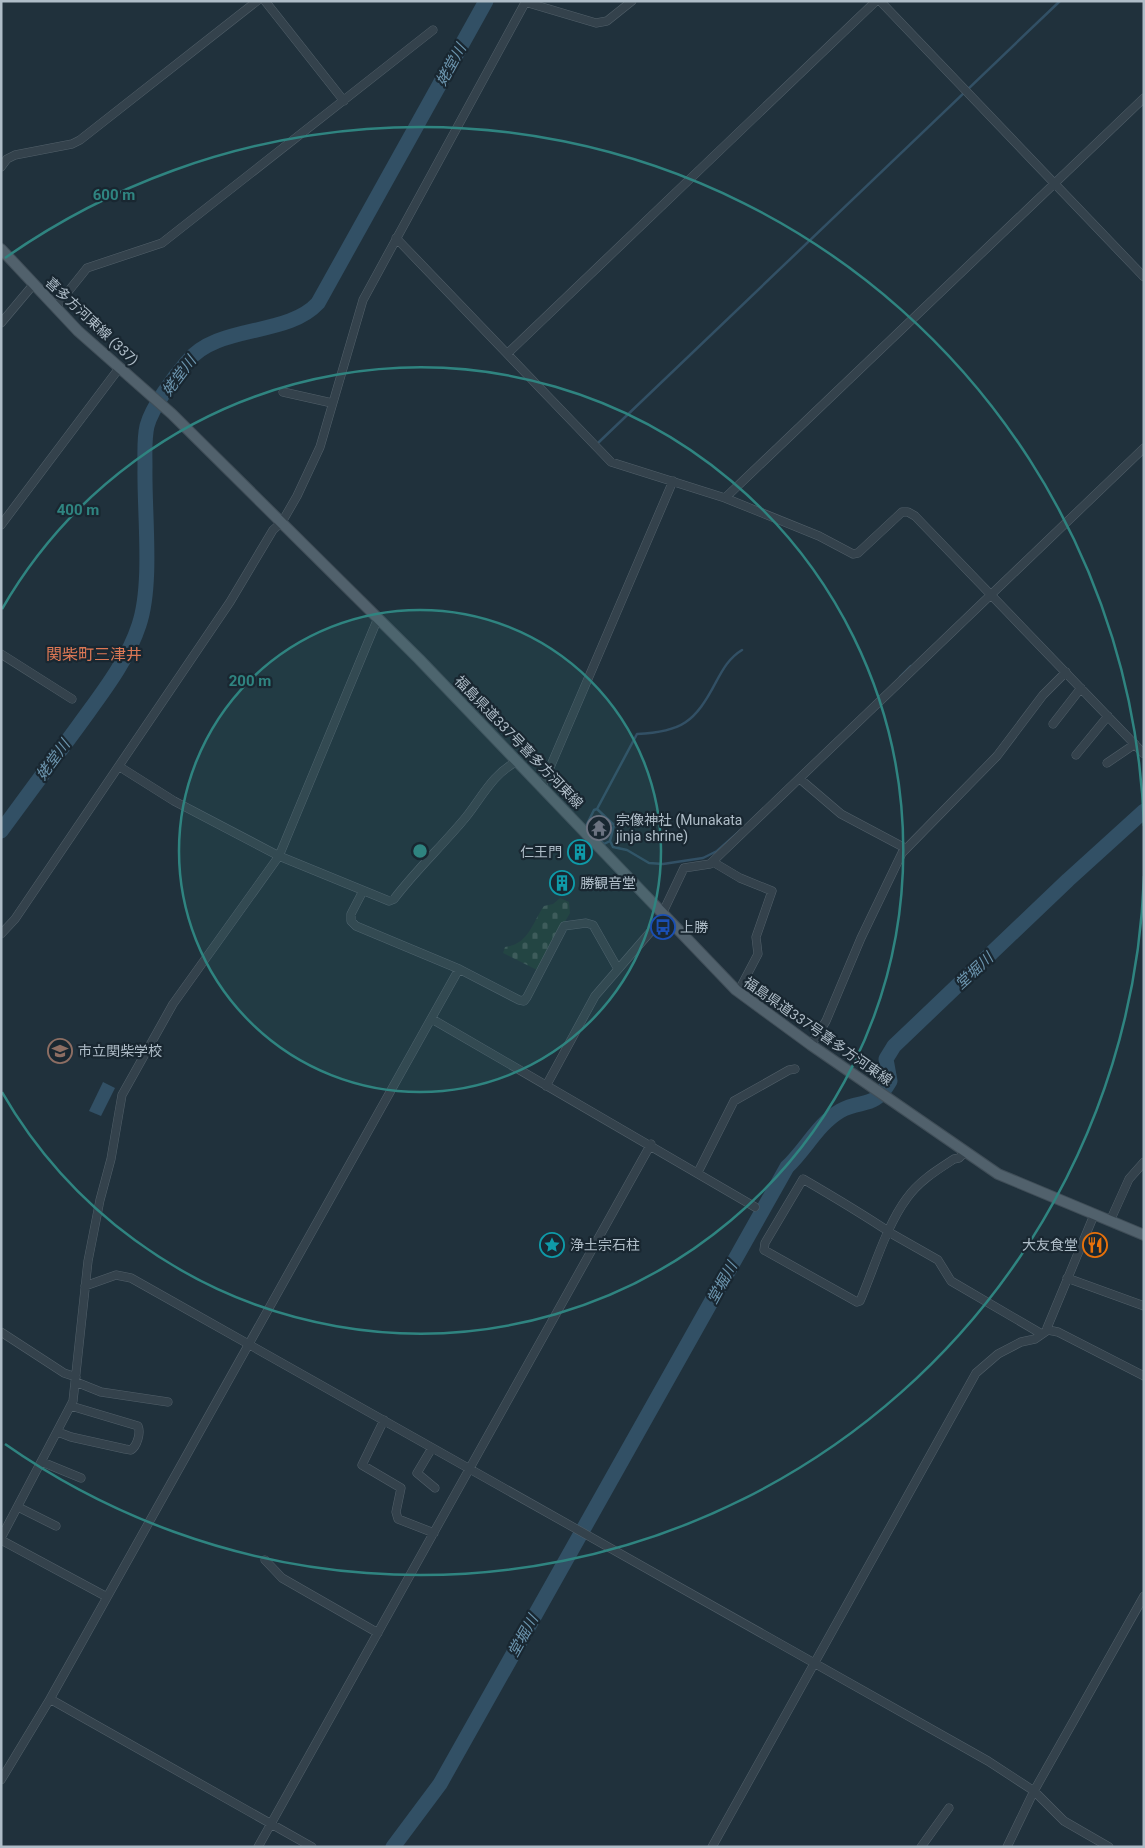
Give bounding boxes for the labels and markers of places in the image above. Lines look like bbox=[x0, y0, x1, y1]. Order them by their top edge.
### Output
place label: 宗像神社 (Munakata jinja shrine) bbox=[615, 812, 742, 845]
temple icon: 宗像神社 (Munakata jinja shrine) bbox=[586, 815, 612, 841]
building icon: 仁王門 bbox=[567, 839, 593, 865]
centre of rings bbox=[411, 842, 429, 860]
place label: 仁王門 bbox=[520, 844, 562, 860]
building icon: 勝観音堂 bbox=[549, 870, 575, 896]
place label: 勝観音堂 bbox=[580, 875, 636, 891]
bus stop icon: 上勝 bbox=[650, 914, 676, 940]
place label: 上勝 bbox=[680, 919, 709, 935]
school or university icon: 市立関柴学校 bbox=[47, 1038, 73, 1064]
place label: 市立関柴学校 bbox=[78, 1043, 162, 1059]
place icon: 浄土宗石柱 bbox=[539, 1232, 565, 1258]
restaurant icon: 大友食堂 bbox=[1082, 1232, 1108, 1258]
place label: 浄土宗石柱 bbox=[570, 1237, 640, 1253]
place label: 大友食堂 bbox=[1022, 1237, 1078, 1253]

